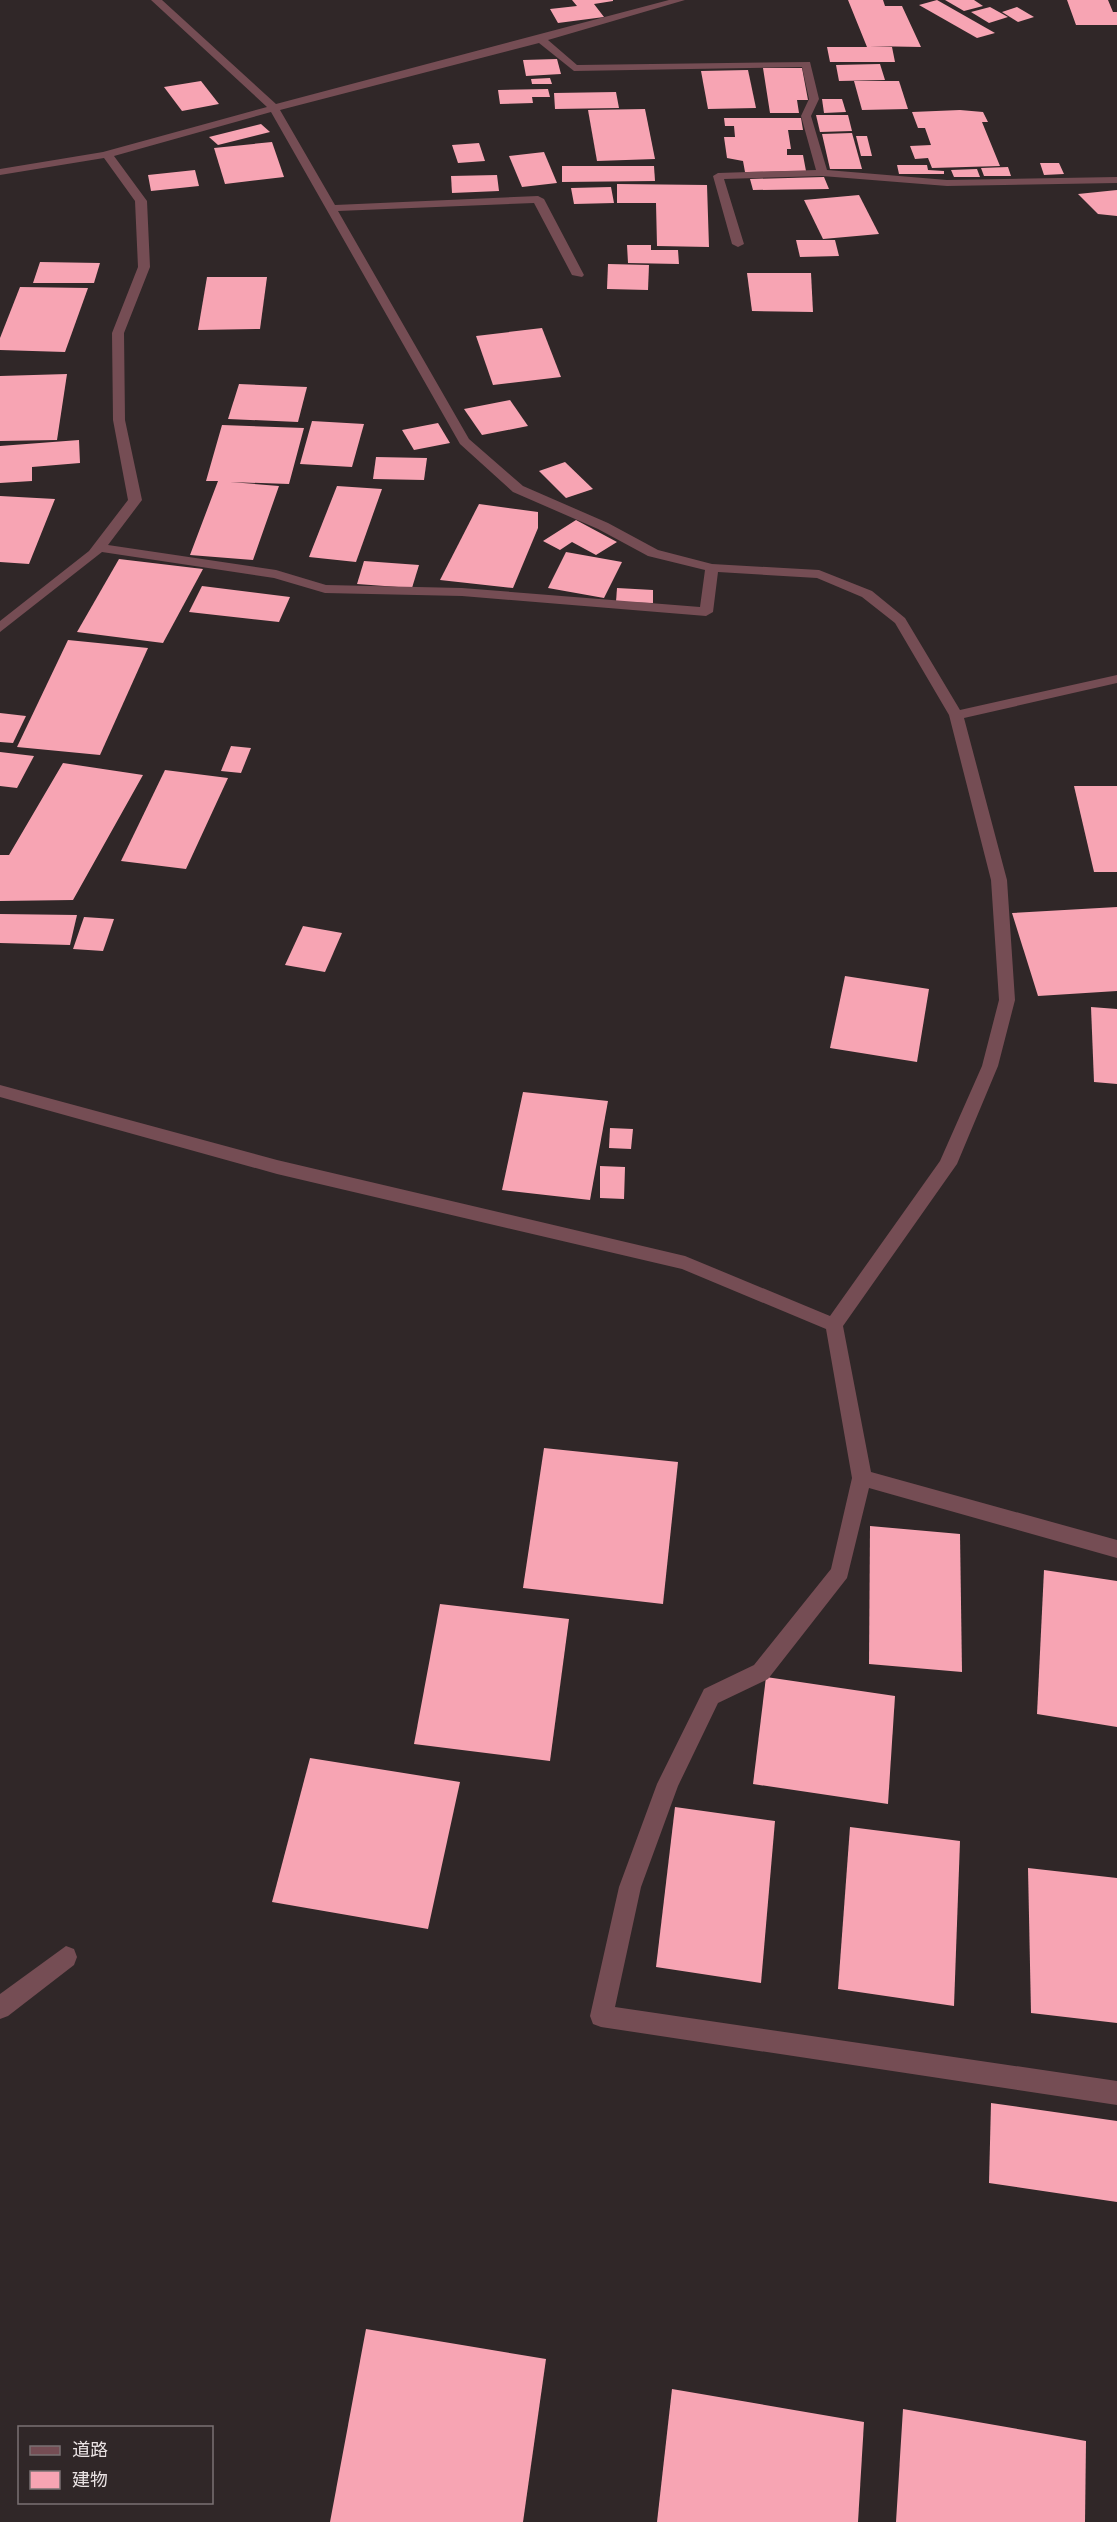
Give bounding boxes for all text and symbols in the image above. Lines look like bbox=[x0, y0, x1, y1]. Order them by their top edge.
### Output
legend bbox=[18, 2426, 213, 2504]
text: 道路 bbox=[72, 2439, 108, 2460]
text: 建物 bbox=[72, 2469, 108, 2490]

